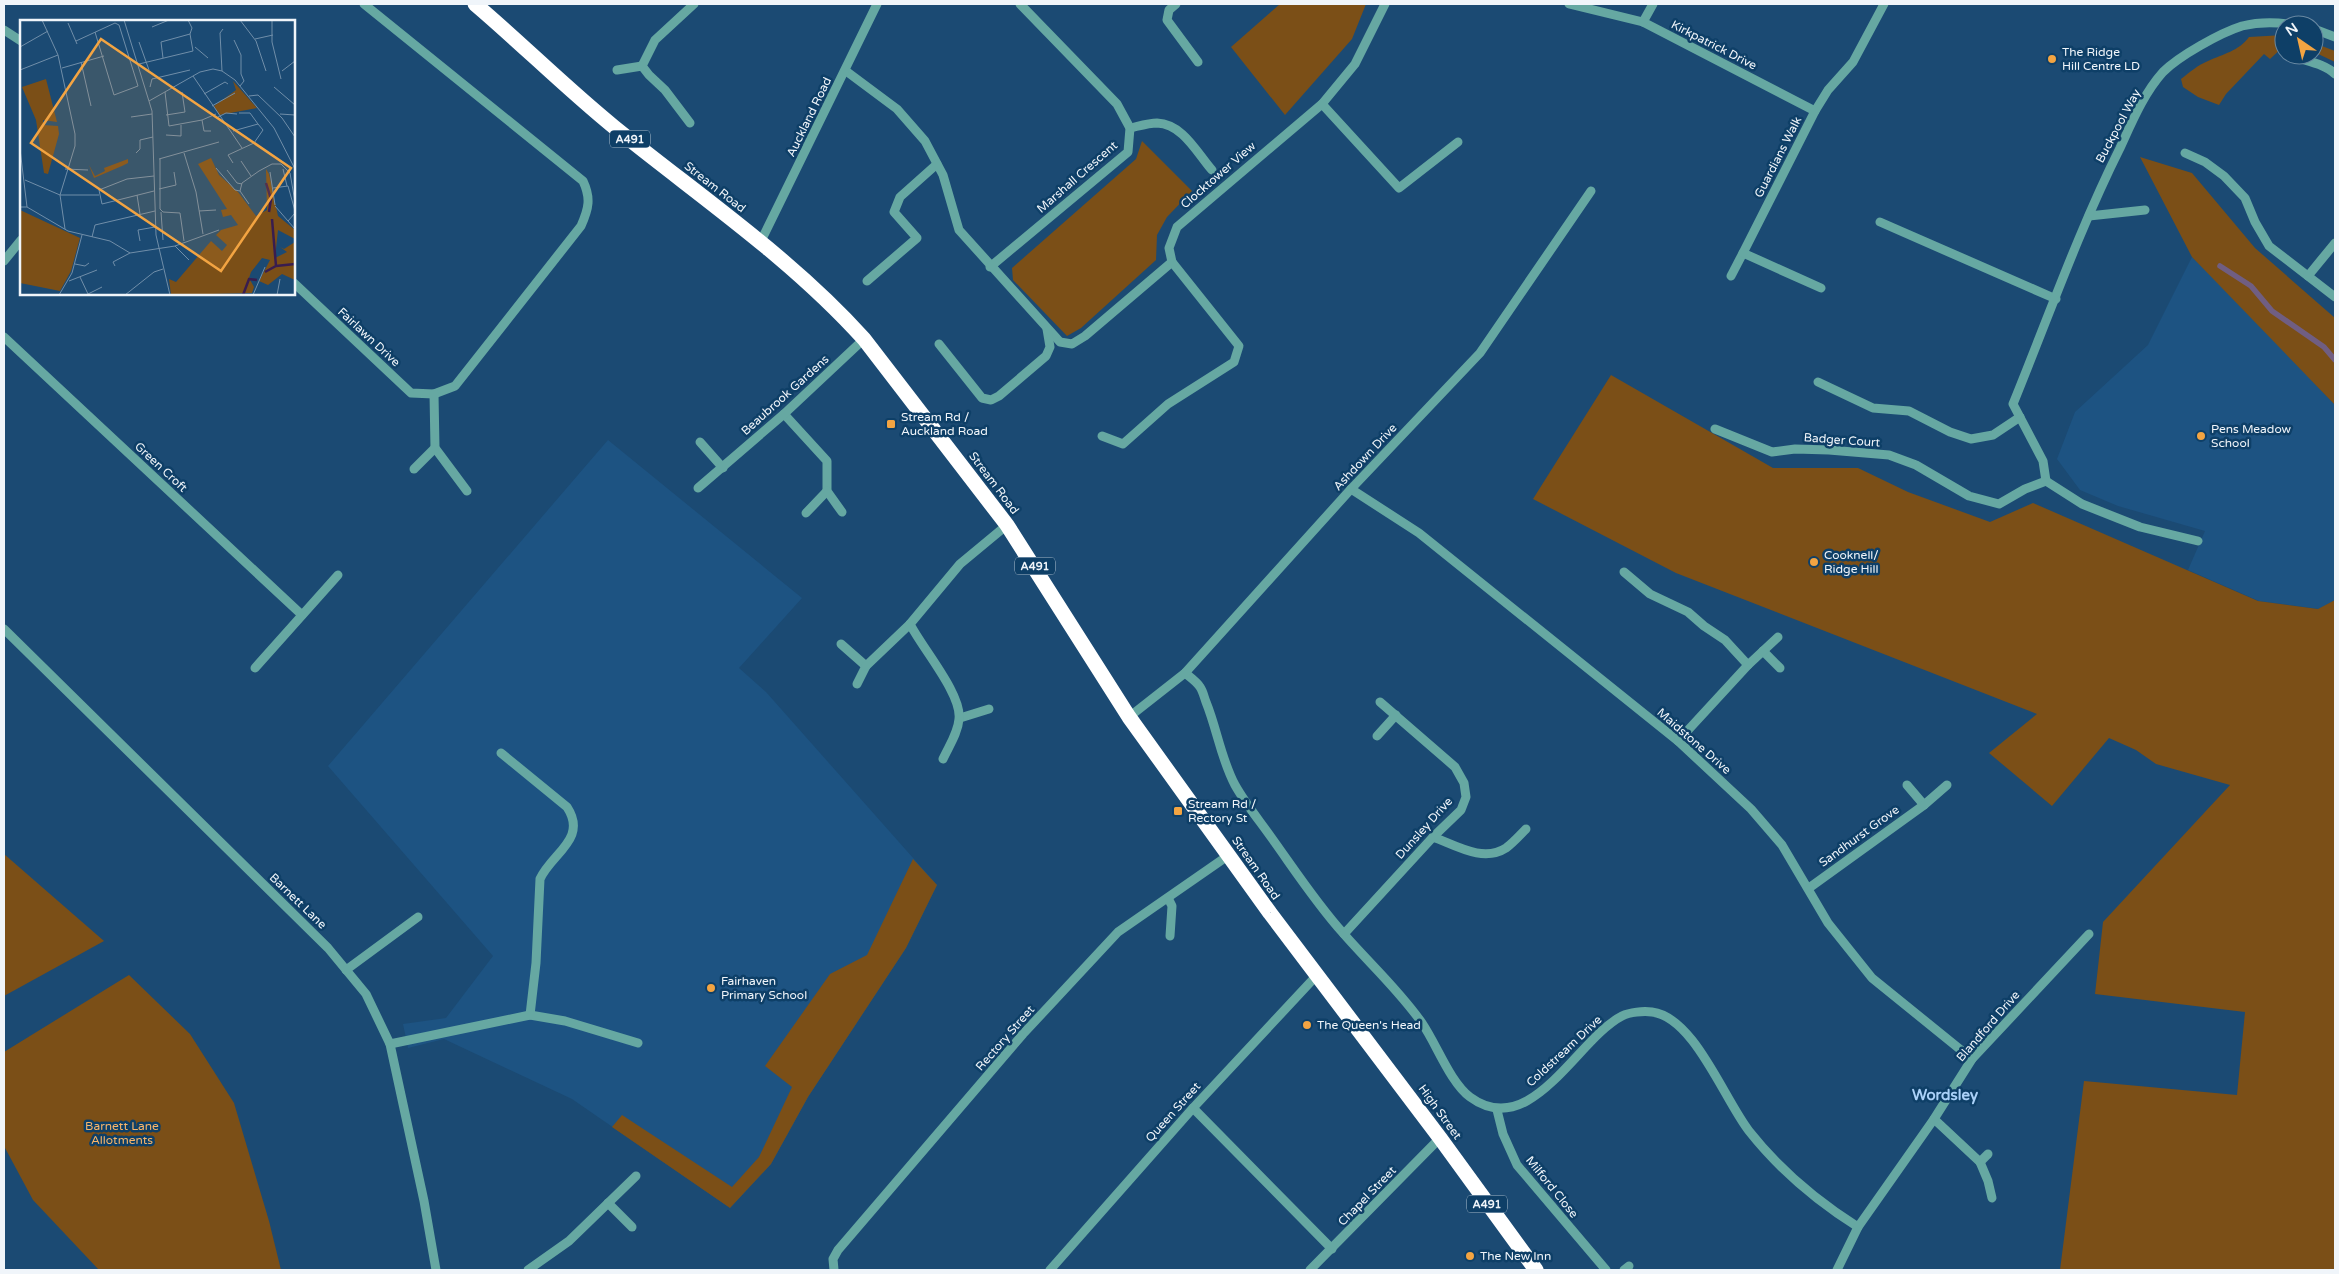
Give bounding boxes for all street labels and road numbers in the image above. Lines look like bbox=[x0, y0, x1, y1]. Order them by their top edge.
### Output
street label: Kirkpatrick Drive bbox=[1669, 17, 1759, 73]
street label: Auckland Road bbox=[784, 75, 834, 159]
street label: Buckpool Way bbox=[2093, 86, 2144, 165]
street label: Guardians Walk bbox=[1752, 114, 1805, 200]
road number: A491 bbox=[610, 130, 650, 148]
street label: Marshall Crescent bbox=[1034, 138, 1120, 216]
street label: Clocktower View bbox=[1178, 138, 1259, 211]
street label: Stream Road bbox=[682, 159, 748, 215]
street label: Fairlawn Drive bbox=[335, 305, 403, 369]
street label: Beaubrook Gardens bbox=[738, 352, 832, 438]
street label: Ashdown Drive bbox=[1330, 421, 1400, 493]
street label: Badger Court bbox=[1803, 430, 1881, 450]
street label: Green Croft bbox=[132, 439, 190, 495]
street label: Stream Road bbox=[966, 449, 1022, 517]
road number: A491 bbox=[1015, 558, 1055, 574]
street label: Maidstone Drive bbox=[1654, 705, 1734, 777]
street label: Dunsley Drive bbox=[1393, 794, 1455, 862]
street label: Sandhurst Grove bbox=[1816, 802, 1902, 870]
street label: Stream Road bbox=[1229, 834, 1283, 902]
street label: Barnett Lane bbox=[267, 870, 330, 932]
street label: Blandford Drive bbox=[1954, 988, 2023, 1064]
street label: Rectory Street bbox=[973, 1002, 1037, 1074]
street label: Coldstream Drive bbox=[1523, 1012, 1605, 1090]
street label: Queen Street bbox=[1143, 1079, 1204, 1145]
street label: High Street bbox=[1415, 1082, 1465, 1142]
street label: Milford Close bbox=[1523, 1153, 1581, 1221]
street label: Chapel Street bbox=[1335, 1163, 1399, 1229]
road number: A491 bbox=[1467, 1196, 1507, 1212]

